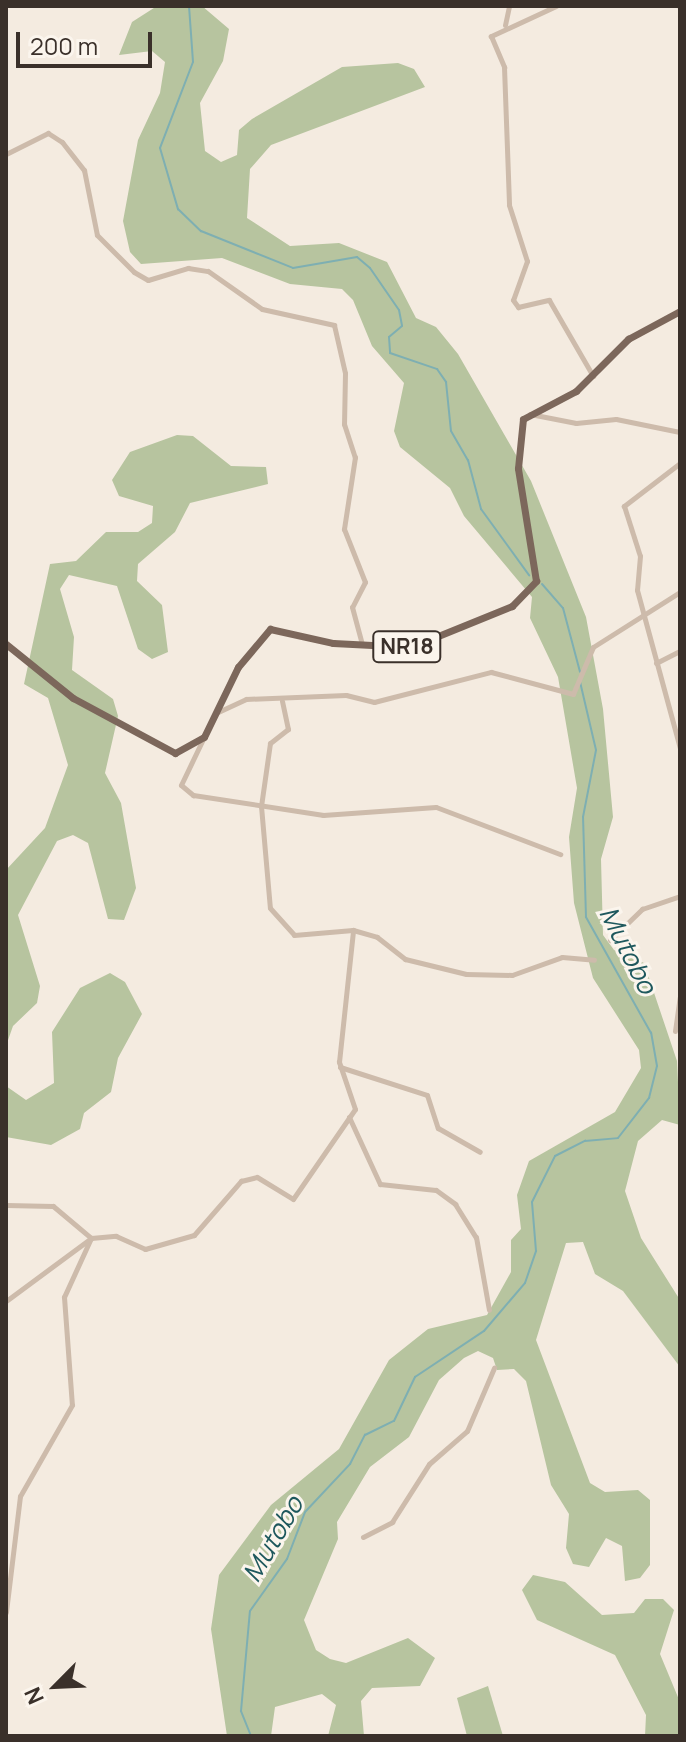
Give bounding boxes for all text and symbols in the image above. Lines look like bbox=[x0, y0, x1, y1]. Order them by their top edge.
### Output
scale bar bbox=[20, 16, 156, 66]
text: 200 m bbox=[30, 29, 98, 62]
road number: NR18 bbox=[371, 629, 443, 665]
water label: Mutobo bbox=[593, 901, 663, 999]
water label: Mutobo bbox=[236, 1491, 310, 1587]
north arrow bbox=[16, 1646, 96, 1726]
text: N bbox=[17, 1682, 51, 1709]

